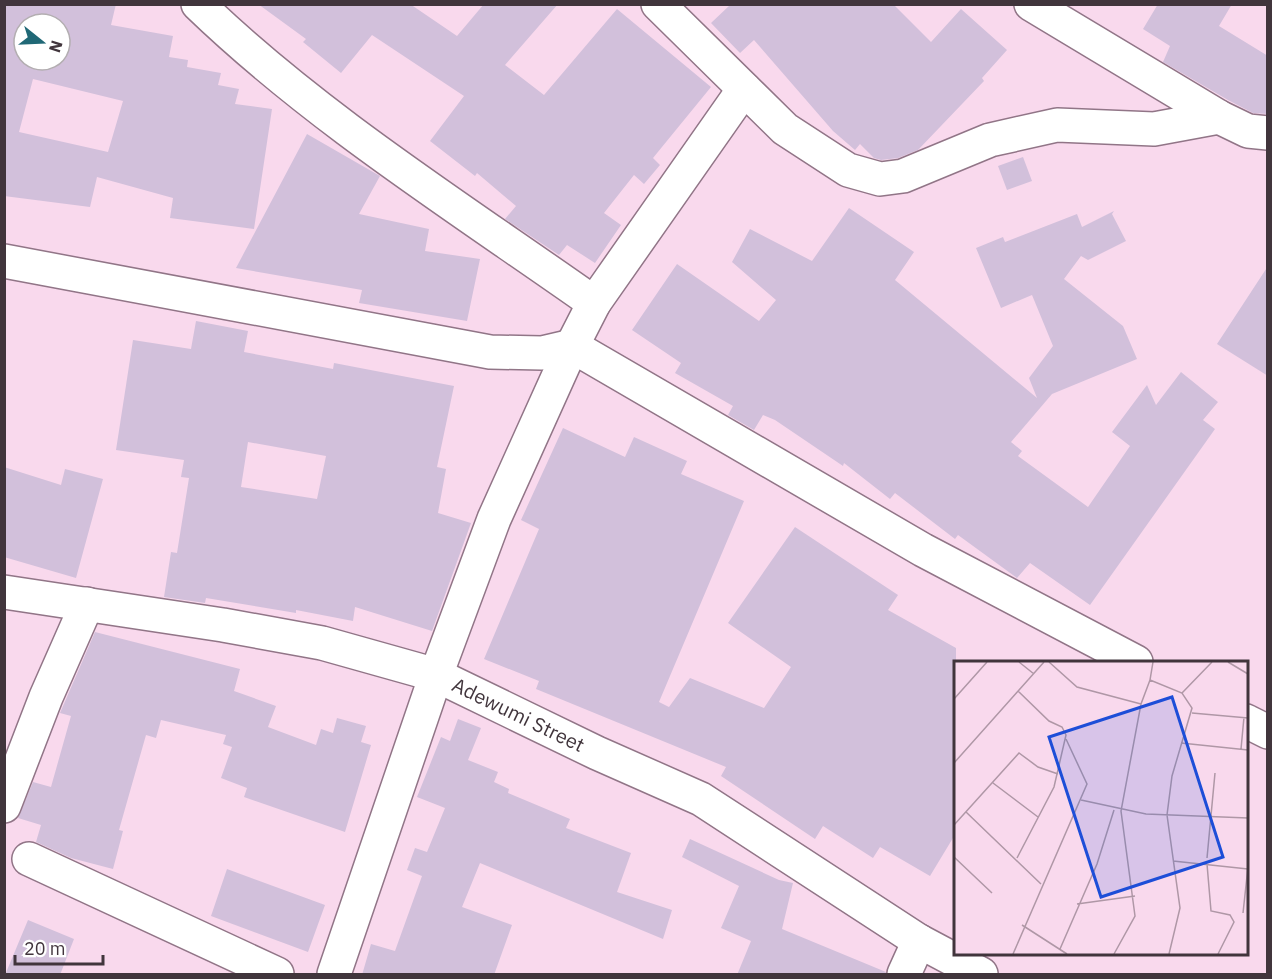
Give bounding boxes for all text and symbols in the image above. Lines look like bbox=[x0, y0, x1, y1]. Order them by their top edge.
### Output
north arrow bbox=[12, 12, 72, 72]
text: N bbox=[45, 38, 68, 55]
inset map bbox=[954, 661, 1248, 955]
street label: Adewumi Street bbox=[448, 671, 589, 758]
scale bar bbox=[15, 928, 104, 966]
text: 20 m bbox=[24, 937, 66, 960]

